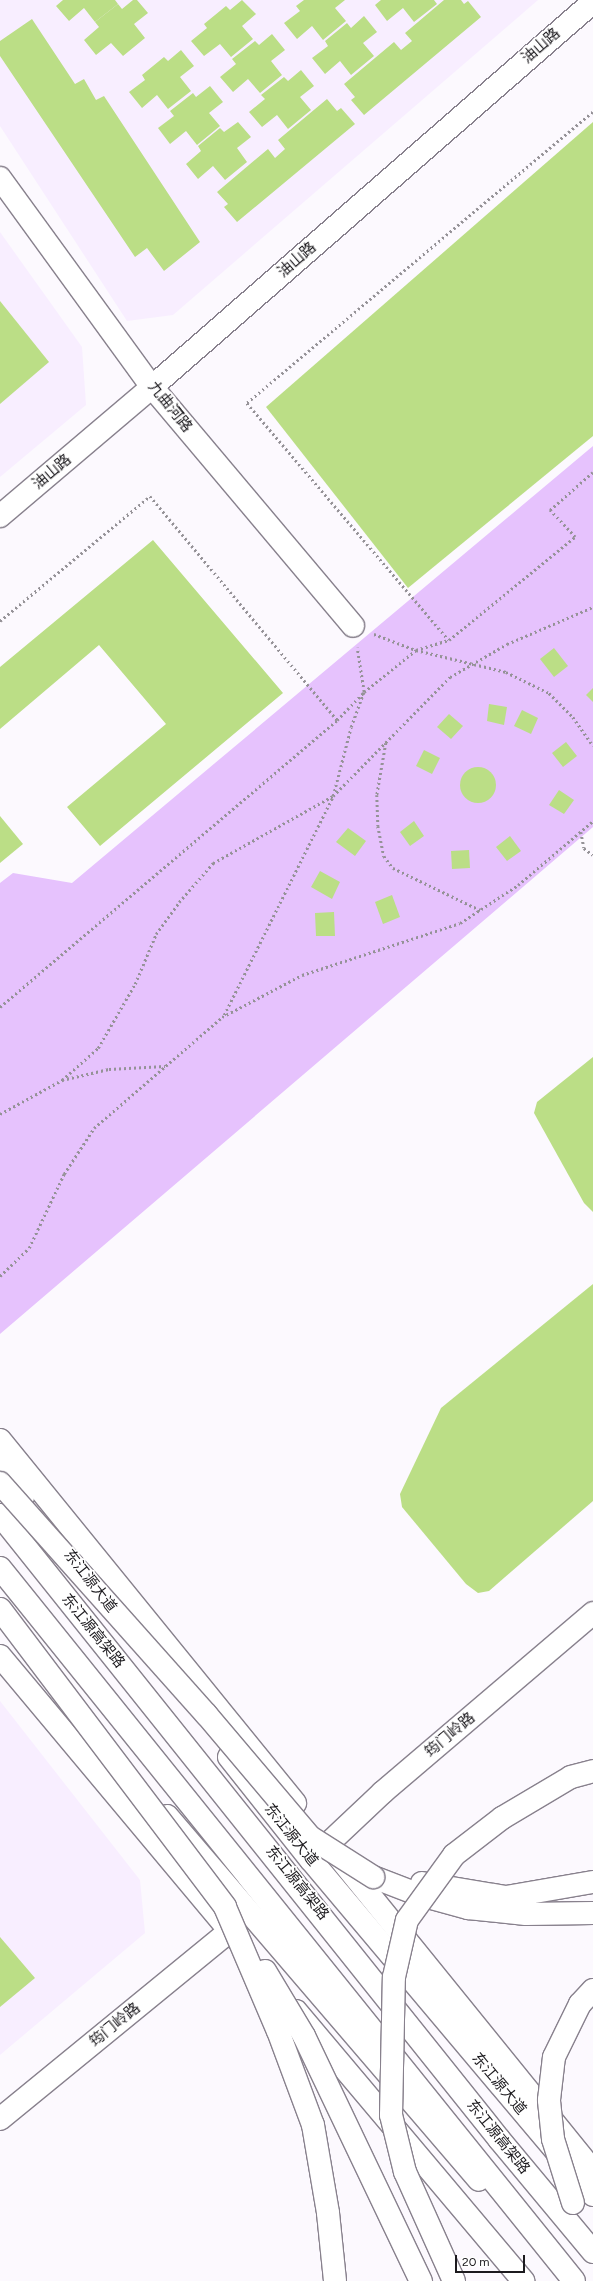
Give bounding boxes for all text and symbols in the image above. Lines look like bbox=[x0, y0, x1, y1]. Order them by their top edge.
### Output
street label: 油山路 bbox=[518, 24, 564, 68]
street label: 油山路 bbox=[274, 238, 320, 282]
street label: 九曲河路 bbox=[144, 378, 196, 436]
street label: 油山路 bbox=[29, 451, 75, 493]
street label: 东江源大道 bbox=[60, 1546, 120, 1616]
street label: 东江源高架路 bbox=[58, 1590, 128, 1672]
street label: 筠门岭路 bbox=[421, 1709, 479, 1761]
street label: 东江源大道 bbox=[260, 1800, 322, 1870]
street label: 东江源高架路 bbox=[262, 1842, 332, 1924]
street label: 筠门岭路 bbox=[86, 1999, 144, 2051]
street label: 东江源大道 bbox=[468, 2049, 530, 2119]
street label: 东江源高架路 bbox=[463, 2096, 533, 2178]
scale bar bbox=[457, 2247, 527, 2273]
text: 20 m bbox=[462, 2255, 490, 2269]

